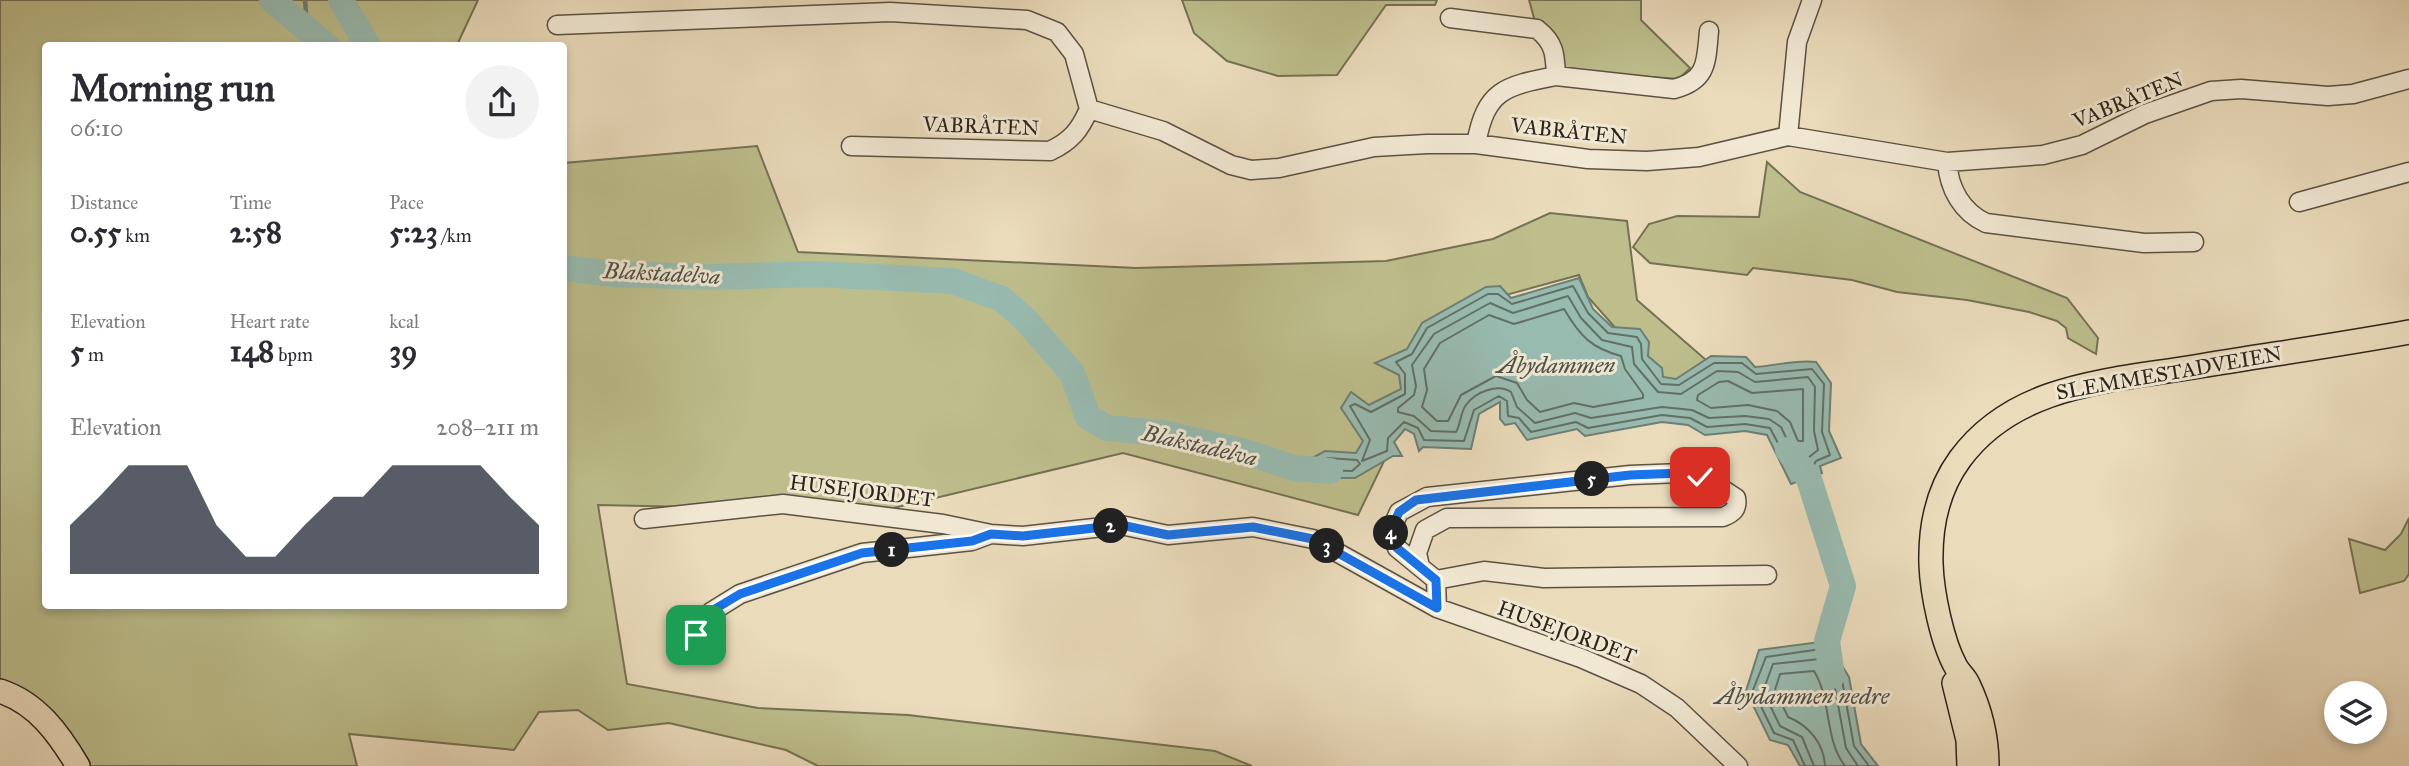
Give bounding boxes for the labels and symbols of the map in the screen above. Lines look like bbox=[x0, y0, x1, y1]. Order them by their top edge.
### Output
street label: VABRÅTEN bbox=[2068, 66, 2187, 134]
street label: VABRÅTEN bbox=[921, 111, 1040, 141]
street label: VABRÅTEN bbox=[1509, 112, 1629, 150]
water label: Blakstadelva bbox=[602, 256, 721, 290]
street label: SLEMMESTADVEIEN bbox=[2054, 340, 2284, 406]
water label: Åbydammen bbox=[1495, 350, 1615, 379]
water label: Blakstadelva bbox=[1139, 418, 1260, 472]
pin bbox=[1670, 447, 1730, 507]
pin: 5 bbox=[1574, 462, 1610, 496]
street label: HUSEJORDET bbox=[788, 469, 936, 513]
pin: 2 bbox=[1094, 508, 1128, 544]
pin: 4 bbox=[1374, 516, 1408, 550]
pin: 3 bbox=[1310, 528, 1344, 564]
pin: 1 bbox=[874, 532, 910, 568]
street label: HUSEJORDET bbox=[1494, 595, 1640, 669]
pin bbox=[666, 605, 726, 665]
water label: Åbydammen nedre bbox=[1713, 681, 1890, 710]

